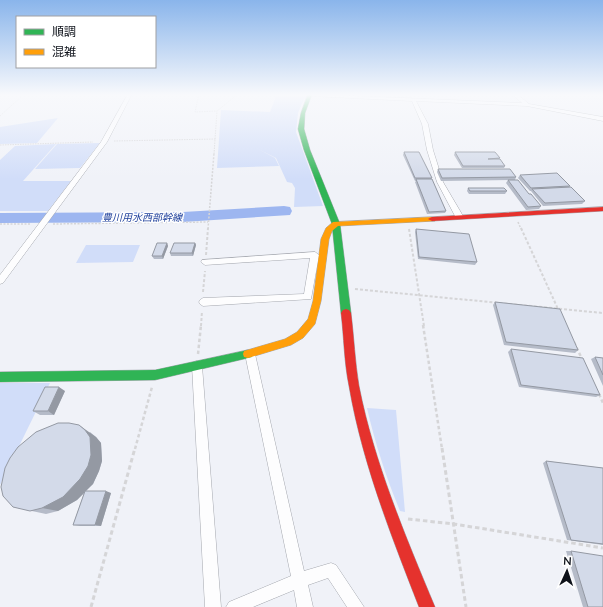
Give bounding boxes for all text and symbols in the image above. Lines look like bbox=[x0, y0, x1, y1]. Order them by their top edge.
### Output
legend bbox=[16, 16, 156, 68]
text: 順調 bbox=[52, 24, 76, 39]
text: 混雑 bbox=[52, 44, 76, 59]
water label: 豊川用水西部幹線 bbox=[102, 211, 184, 223]
north arrow bbox=[547, 551, 587, 591]
text: N bbox=[563, 554, 572, 567]

